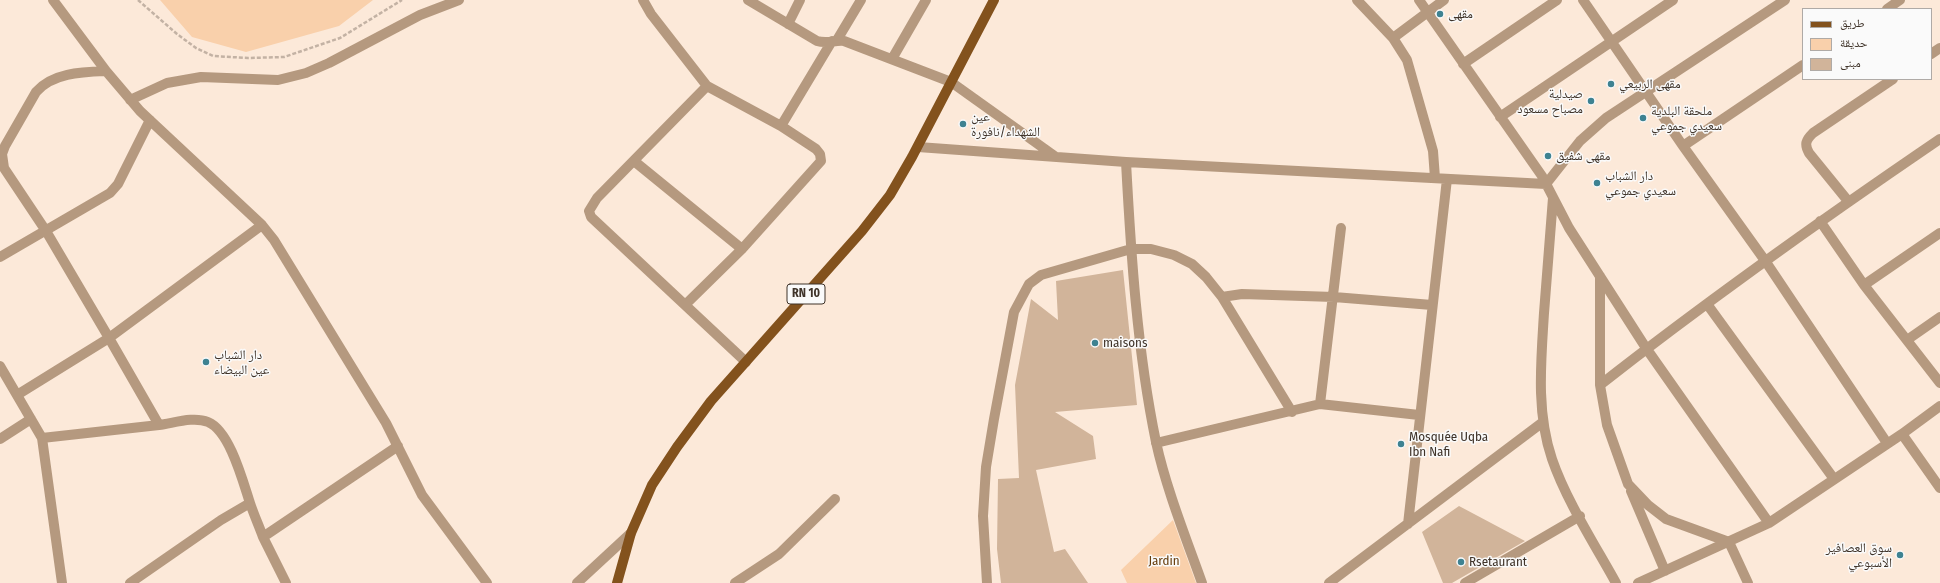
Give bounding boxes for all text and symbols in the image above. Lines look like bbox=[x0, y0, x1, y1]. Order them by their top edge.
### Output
place label: مقهى bbox=[1448, 6, 1473, 22]
legend bbox=[1802, 8, 1932, 80]
marker: مقهى bbox=[1435, 9, 1445, 19]
text: طريق bbox=[1840, 16, 1865, 30]
text: حديقة bbox=[1840, 36, 1868, 50]
text: مبنى bbox=[1840, 56, 1861, 70]
place label: مقهى الربيعي bbox=[1619, 76, 1681, 92]
marker: مقهى الربيعي bbox=[1606, 79, 1616, 89]
place label: صيدلية مصباح مسعود bbox=[1517, 86, 1583, 117]
marker: صيدلية مصباح مسعود bbox=[1586, 96, 1596, 106]
place label: ملحقة البلدية سعيدي جموعي bbox=[1651, 103, 1722, 134]
place label: عين الشهداء/نافورة bbox=[971, 109, 1040, 140]
marker: ملحقة البلدية سعيدي جموعي bbox=[1638, 113, 1648, 123]
marker: عين الشهداء/نافورة bbox=[958, 119, 968, 129]
place label: مقهى شفيق bbox=[1556, 148, 1611, 164]
marker: مقهى شفيق bbox=[1543, 151, 1553, 161]
place label: دار الشباب سعيدي جموعي bbox=[1605, 168, 1676, 199]
marker: دار الشباب سعيدي جموعي bbox=[1592, 178, 1602, 188]
road number: RN 10 bbox=[787, 284, 825, 304]
place label: maisons bbox=[1103, 335, 1147, 351]
marker: maisons bbox=[1090, 338, 1100, 348]
place label: دار الشباب عين البيضاء bbox=[214, 347, 269, 378]
marker: دار الشباب عين البيضاء bbox=[201, 357, 211, 367]
place label: Mosquée Uqba Ibn Nafi bbox=[1409, 429, 1488, 460]
marker: Mosquée Uqba Ibn Nafi bbox=[1396, 439, 1406, 449]
place label: سوق العصافير الأسبوعي bbox=[1826, 540, 1892, 571]
marker: سوق العصافير الأسبوعي bbox=[1895, 550, 1905, 560]
park label: Jardin bbox=[1148, 553, 1180, 569]
place label: Rsetaurant bbox=[1469, 554, 1527, 570]
marker: Rsetaurant bbox=[1456, 557, 1466, 567]

